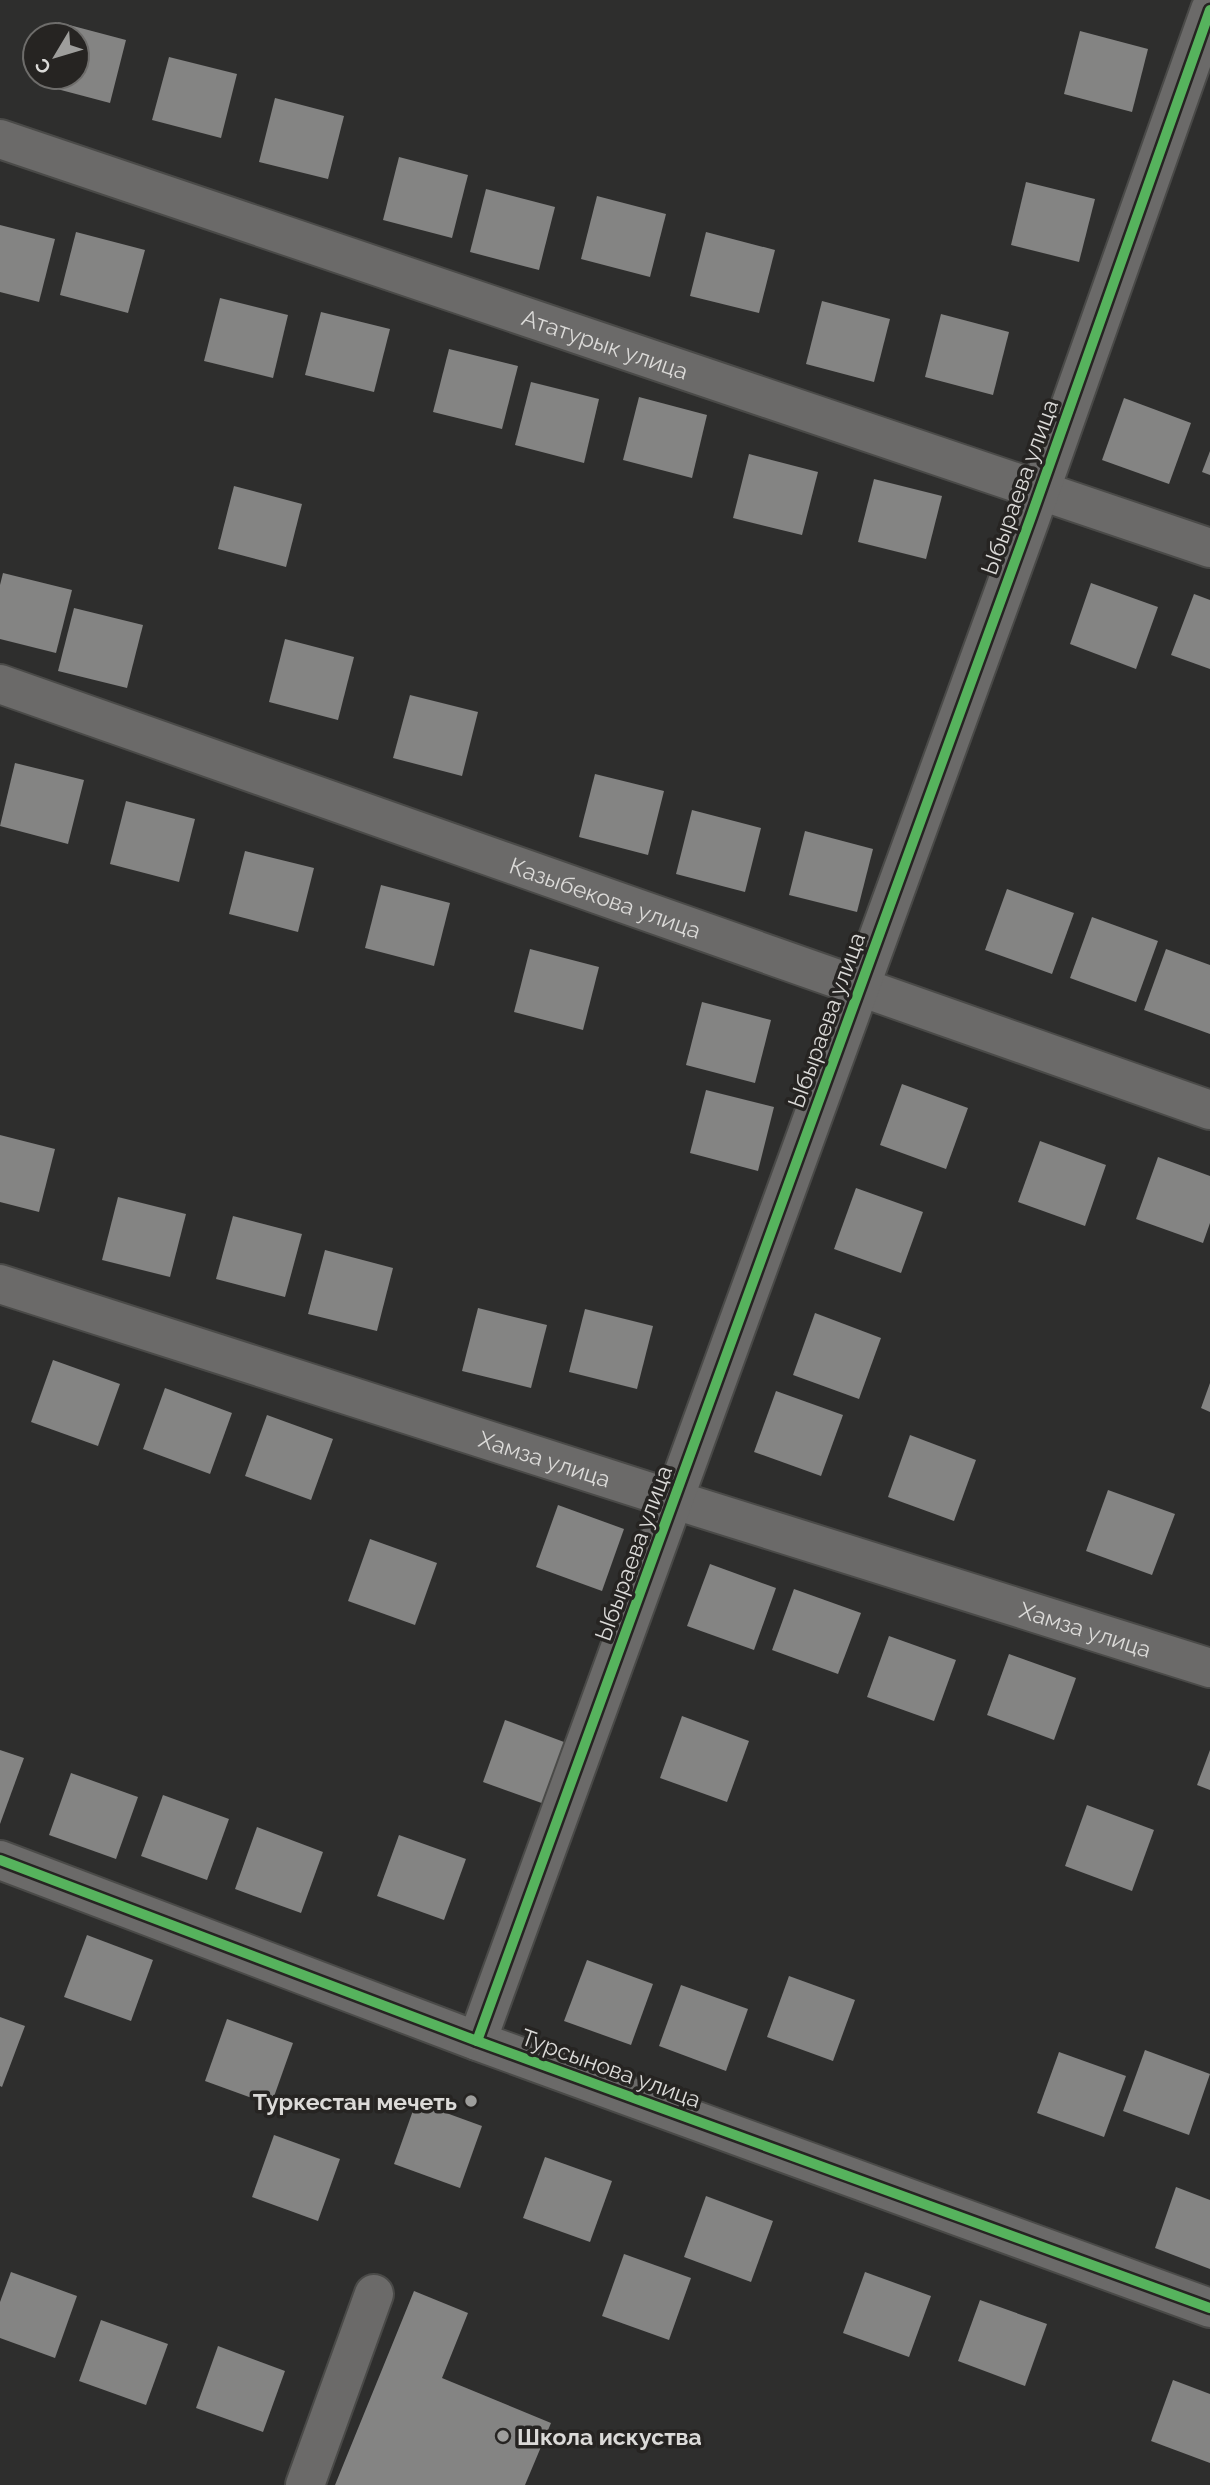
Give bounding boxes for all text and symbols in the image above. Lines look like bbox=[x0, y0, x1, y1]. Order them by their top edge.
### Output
north arrow bbox=[21, 21, 91, 91]
text: С bbox=[30, 55, 55, 78]
street label: Ататурык улица bbox=[519, 303, 692, 384]
street label: Ыбыраева улица bbox=[975, 396, 1063, 578]
street label: Казыбекова улица bbox=[506, 851, 705, 943]
street label: Ыбыраева улица bbox=[782, 929, 870, 1111]
street label: Хамза улица bbox=[476, 1425, 614, 1492]
street label: Ыбыраева улица bbox=[589, 1462, 677, 1644]
street label: Хамза улица bbox=[1016, 1596, 1155, 1662]
street label: Турсынова улица bbox=[517, 2023, 705, 2113]
place label: Туркестан мечеть bbox=[253, 2088, 457, 2115]
marker: Туркестан мечеть bbox=[463, 2093, 479, 2109]
place label: Школа искуства bbox=[517, 2423, 702, 2450]
marker: Школа искуства bbox=[495, 2428, 511, 2444]

